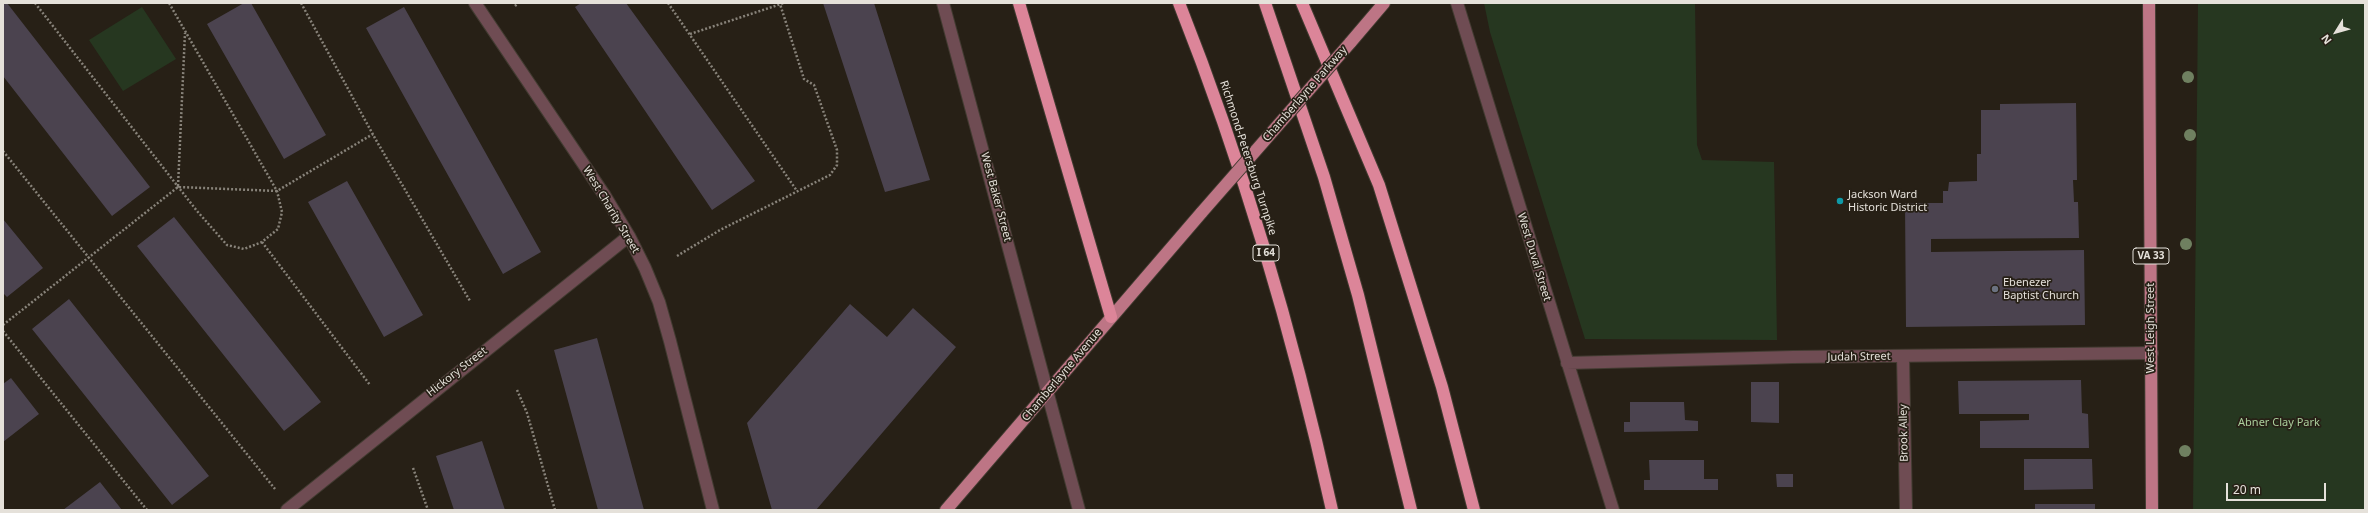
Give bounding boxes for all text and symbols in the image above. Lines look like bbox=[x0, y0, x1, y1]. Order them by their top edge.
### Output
north arrow bbox=[2316, 12, 2356, 52]
text: N bbox=[2317, 31, 2335, 48]
street label: Chamberlayne Parkway bbox=[1260, 44, 1350, 144]
street label: Richmond-Petersburg Turnpike bbox=[1217, 79, 1279, 237]
street label: West Baker Street bbox=[978, 151, 1014, 243]
street label: West Charity Street bbox=[580, 164, 642, 256]
place label: Jackson Ward Historic District bbox=[1848, 188, 1927, 214]
marker: Jackson Ward Historic District bbox=[1835, 196, 1845, 206]
street label: West Duval Street bbox=[1514, 211, 1554, 303]
road number: I 64 bbox=[1253, 245, 1279, 261]
road number: VA 33 bbox=[2133, 248, 2169, 264]
place label: Ebenezer Baptist Church bbox=[2003, 276, 2079, 302]
street label: West Leigh Street bbox=[2144, 283, 2158, 373]
marker: Ebenezer Baptist Church bbox=[1990, 284, 2000, 294]
street label: Chamberlayne Avenue bbox=[1019, 326, 1105, 424]
street label: Hickory Street bbox=[424, 344, 490, 400]
street label: Judah Street bbox=[1827, 350, 1891, 364]
street label: Brook Alley bbox=[1897, 404, 1911, 462]
park label: Abner Clay Park bbox=[2238, 416, 2320, 430]
scale bar bbox=[2228, 475, 2328, 501]
text: 20 m bbox=[2233, 481, 2261, 498]

